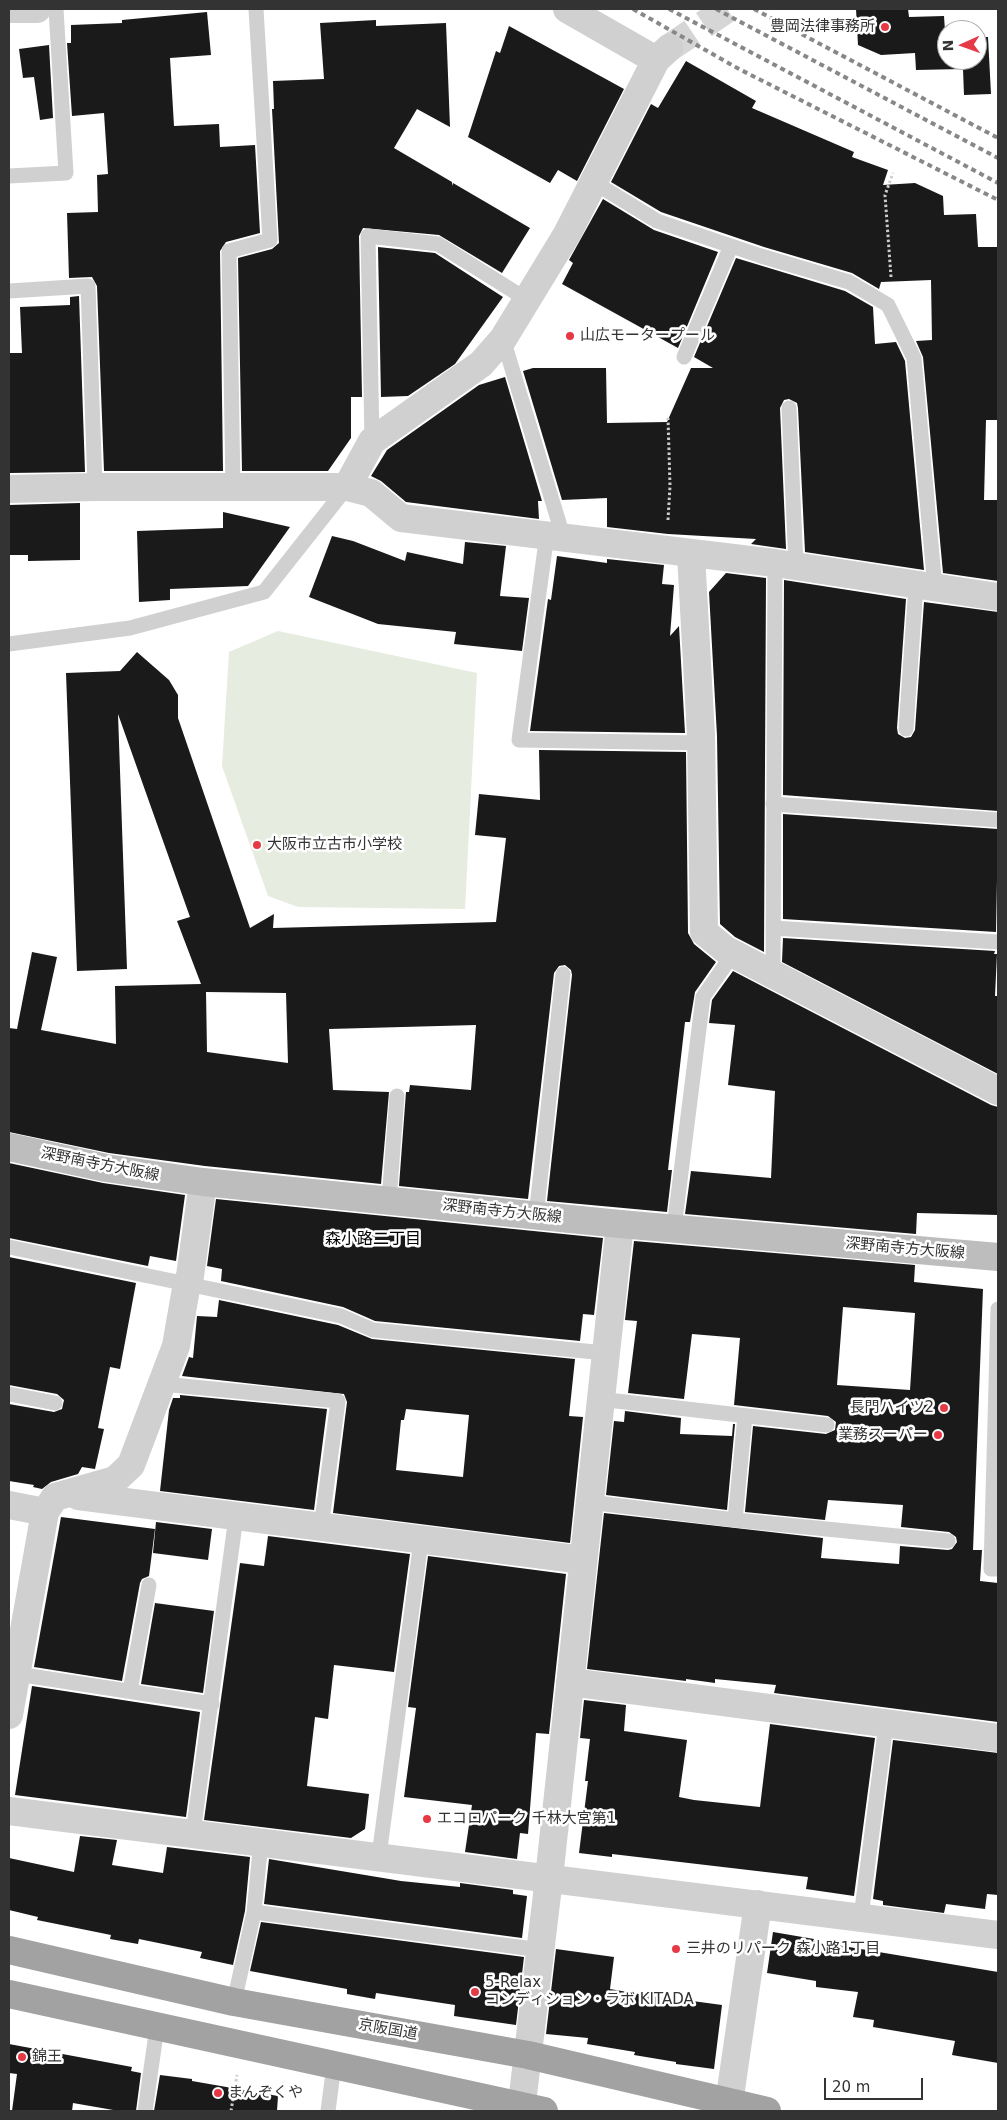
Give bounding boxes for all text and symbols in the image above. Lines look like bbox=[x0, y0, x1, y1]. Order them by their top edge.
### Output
place label: 豊岡法律事務所 bbox=[770, 18, 875, 36]
north arrow bbox=[937, 20, 987, 70]
marker: 豊岡法律事務所 bbox=[879, 21, 891, 33]
text: N bbox=[940, 39, 956, 52]
place label: 山広モータープール bbox=[580, 327, 715, 345]
marker: 山広モータープール bbox=[564, 330, 576, 342]
place label: 大阪市立古市小学校 bbox=[267, 836, 402, 854]
marker: 大阪市立古市小学校 bbox=[251, 839, 263, 851]
street label: 深野南寺方大阪線 bbox=[39, 1145, 161, 1185]
street label: 深野南寺方大阪線 bbox=[441, 1197, 563, 1227]
district label: 森小路二丁目 bbox=[325, 1230, 421, 1250]
street label: 深野南寺方大阪線 bbox=[844, 1235, 966, 1263]
place label: 長門ハイツ2 bbox=[849, 1399, 934, 1417]
marker: 長門ハイツ2 bbox=[938, 1402, 950, 1414]
place label: 業務スーパー bbox=[838, 1426, 928, 1444]
marker: 業務スーパー bbox=[932, 1429, 944, 1441]
place label: エコロパーク 千林大宮第1 bbox=[437, 1810, 616, 1828]
marker: エコロパーク 千林大宮第1 bbox=[421, 1813, 433, 1825]
place label: 三井のリパーク 森小路1丁目 bbox=[686, 1940, 880, 1958]
marker: 三井のリパーク 森小路1丁目 bbox=[670, 1943, 682, 1955]
place label: 5-Relax コンディション・ラボ KITADA bbox=[485, 1974, 694, 2009]
marker: 5-Relax コンディション・ラボ KITADA bbox=[469, 1986, 481, 1998]
street label: 京阪国道 bbox=[357, 2016, 419, 2044]
place label: 錦王 bbox=[32, 2048, 62, 2066]
marker: 錦王 bbox=[16, 2051, 28, 2063]
scale bar bbox=[827, 2068, 926, 2100]
text: 20 m bbox=[832, 2078, 870, 2096]
place label: まんぞくや bbox=[228, 2084, 303, 2102]
marker: まんぞくや bbox=[212, 2087, 224, 2099]

